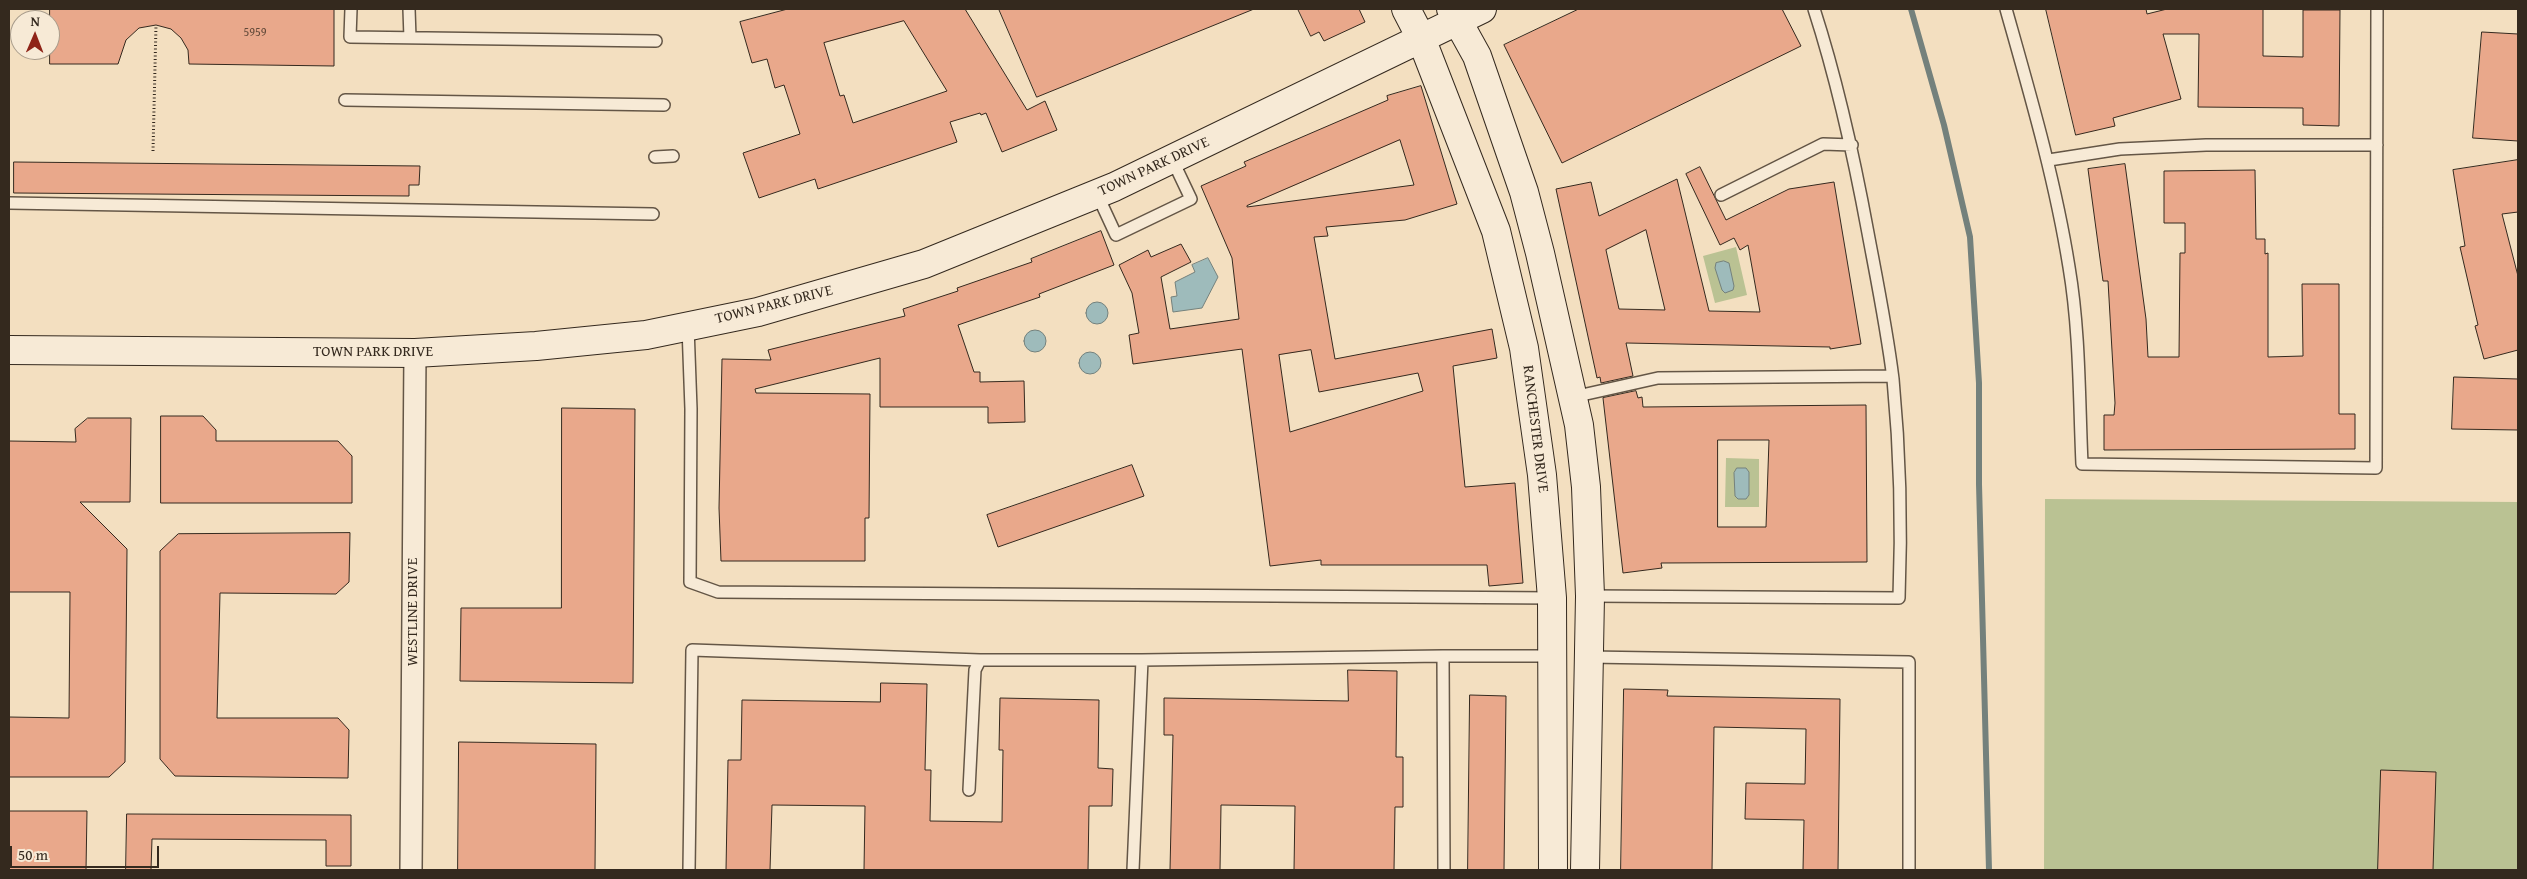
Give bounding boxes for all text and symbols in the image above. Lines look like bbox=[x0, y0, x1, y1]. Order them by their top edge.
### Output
north arrow bbox=[10, 10, 60, 60]
text: N bbox=[30, 11, 40, 31]
house number: 5959 bbox=[243, 26, 267, 40]
street label: TOWN PARK DRIVE bbox=[1096, 133, 1212, 201]
street label: TOWN PARK DRIVE bbox=[713, 282, 835, 328]
street label: TOWN PARK DRIVE bbox=[313, 343, 433, 361]
street label: RANCHESTER DRIVE bbox=[1518, 364, 1552, 494]
street label: WESTLINE DRIVE bbox=[404, 558, 422, 666]
scale bar bbox=[12, 836, 161, 868]
text: 50 m bbox=[18, 844, 48, 865]

